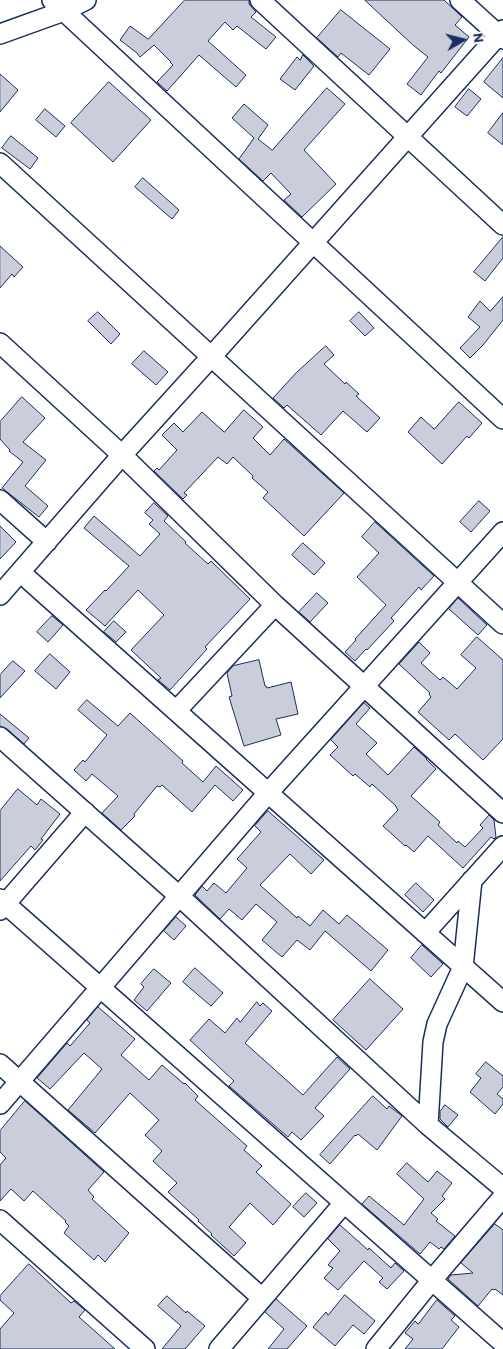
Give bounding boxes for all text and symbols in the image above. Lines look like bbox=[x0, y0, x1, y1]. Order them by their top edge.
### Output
north arrow bbox=[438, 15, 488, 65]
text: N bbox=[469, 32, 487, 44]

